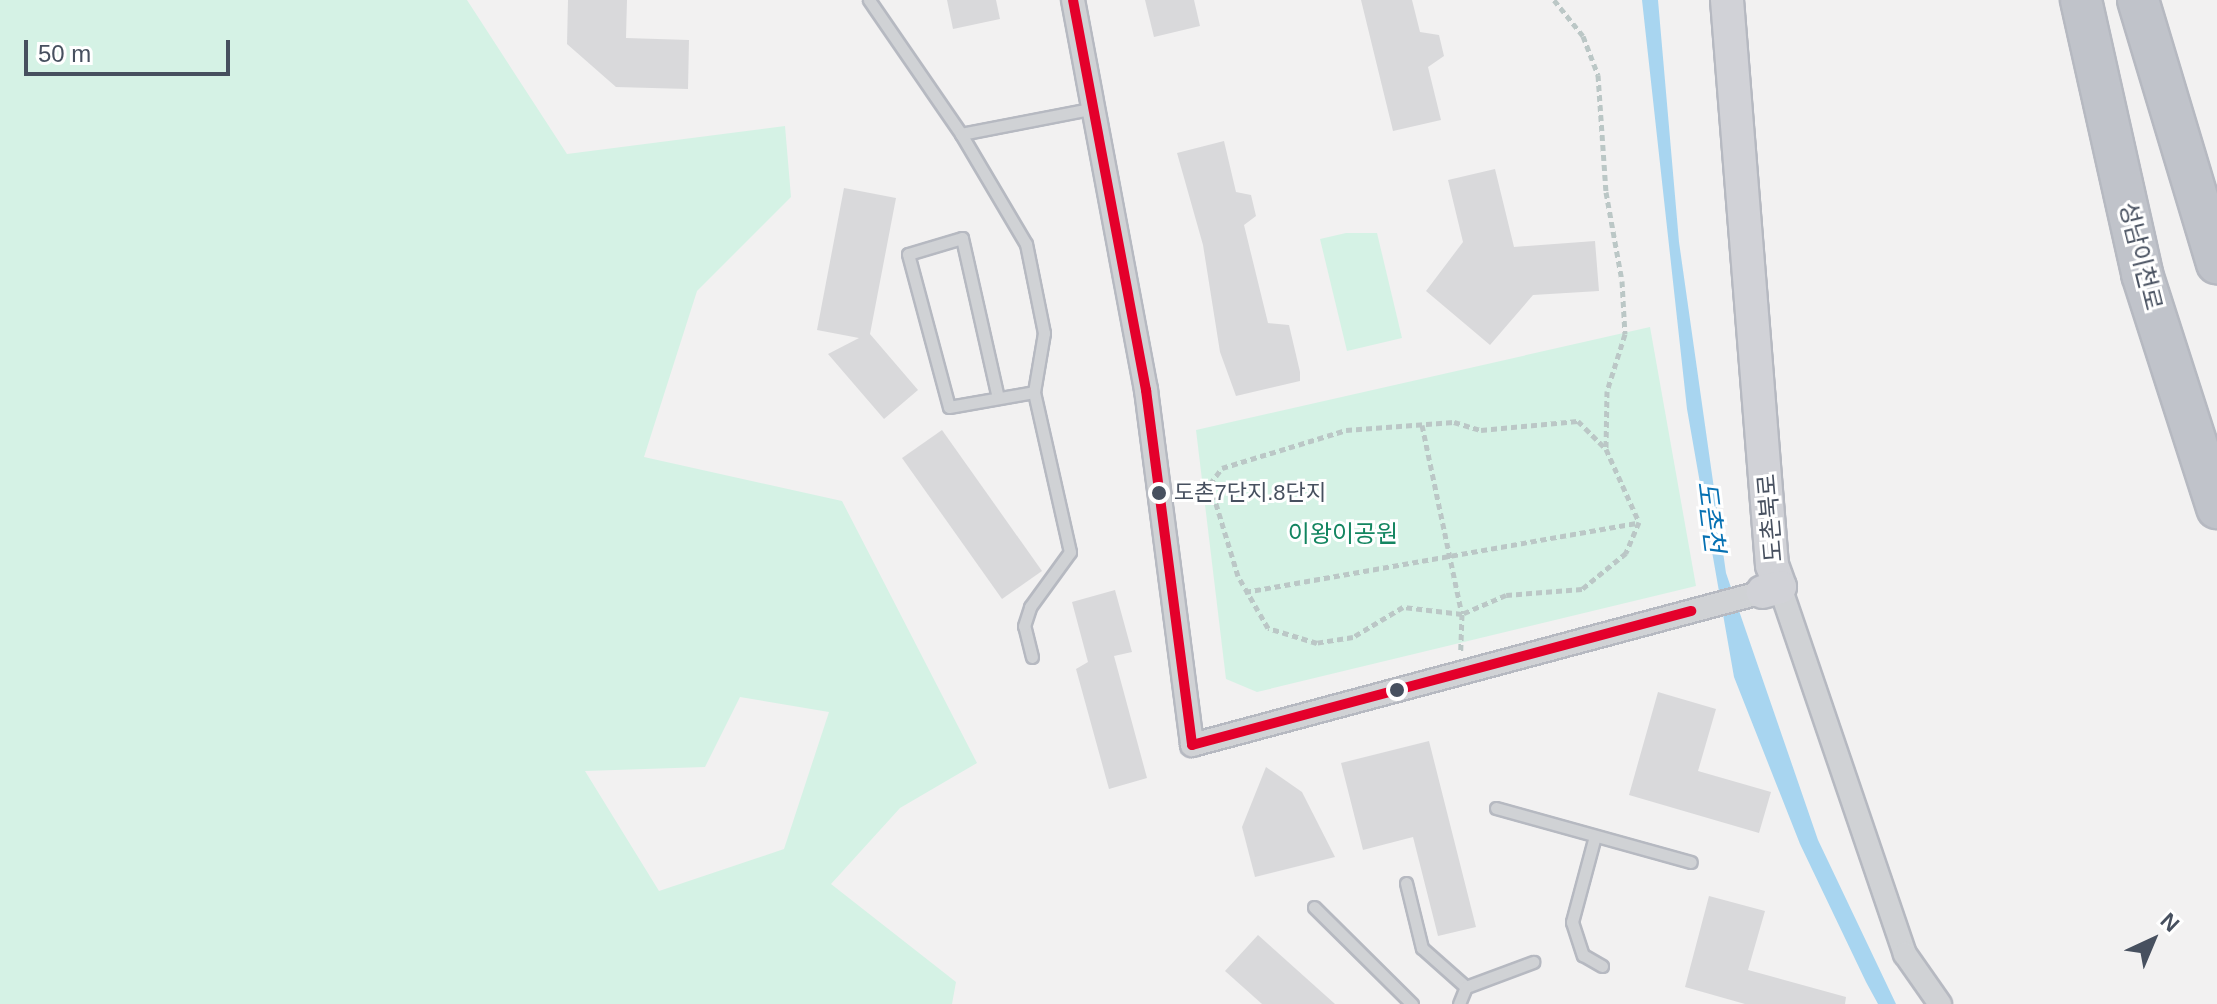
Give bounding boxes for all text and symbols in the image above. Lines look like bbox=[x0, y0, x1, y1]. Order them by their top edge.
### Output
scale bar bbox=[28, 24, 234, 74]
text: 50 m bbox=[38, 40, 91, 67]
street label: 성남이천로 bbox=[2114, 199, 2168, 313]
street label: 도촌북로 bbox=[1752, 473, 1788, 563]
water label: 도촌천 bbox=[1690, 479, 1730, 555]
place label: 도촌7단지.8단지 bbox=[1174, 480, 1326, 506]
marker: 도촌7단지.8단지 bbox=[1151, 485, 1167, 501]
park label: 이왕이공원 bbox=[1288, 520, 1398, 548]
unlabelled marker bbox=[1389, 682, 1405, 698]
north arrow bbox=[2113, 900, 2193, 980]
text: N bbox=[2156, 908, 2184, 937]

